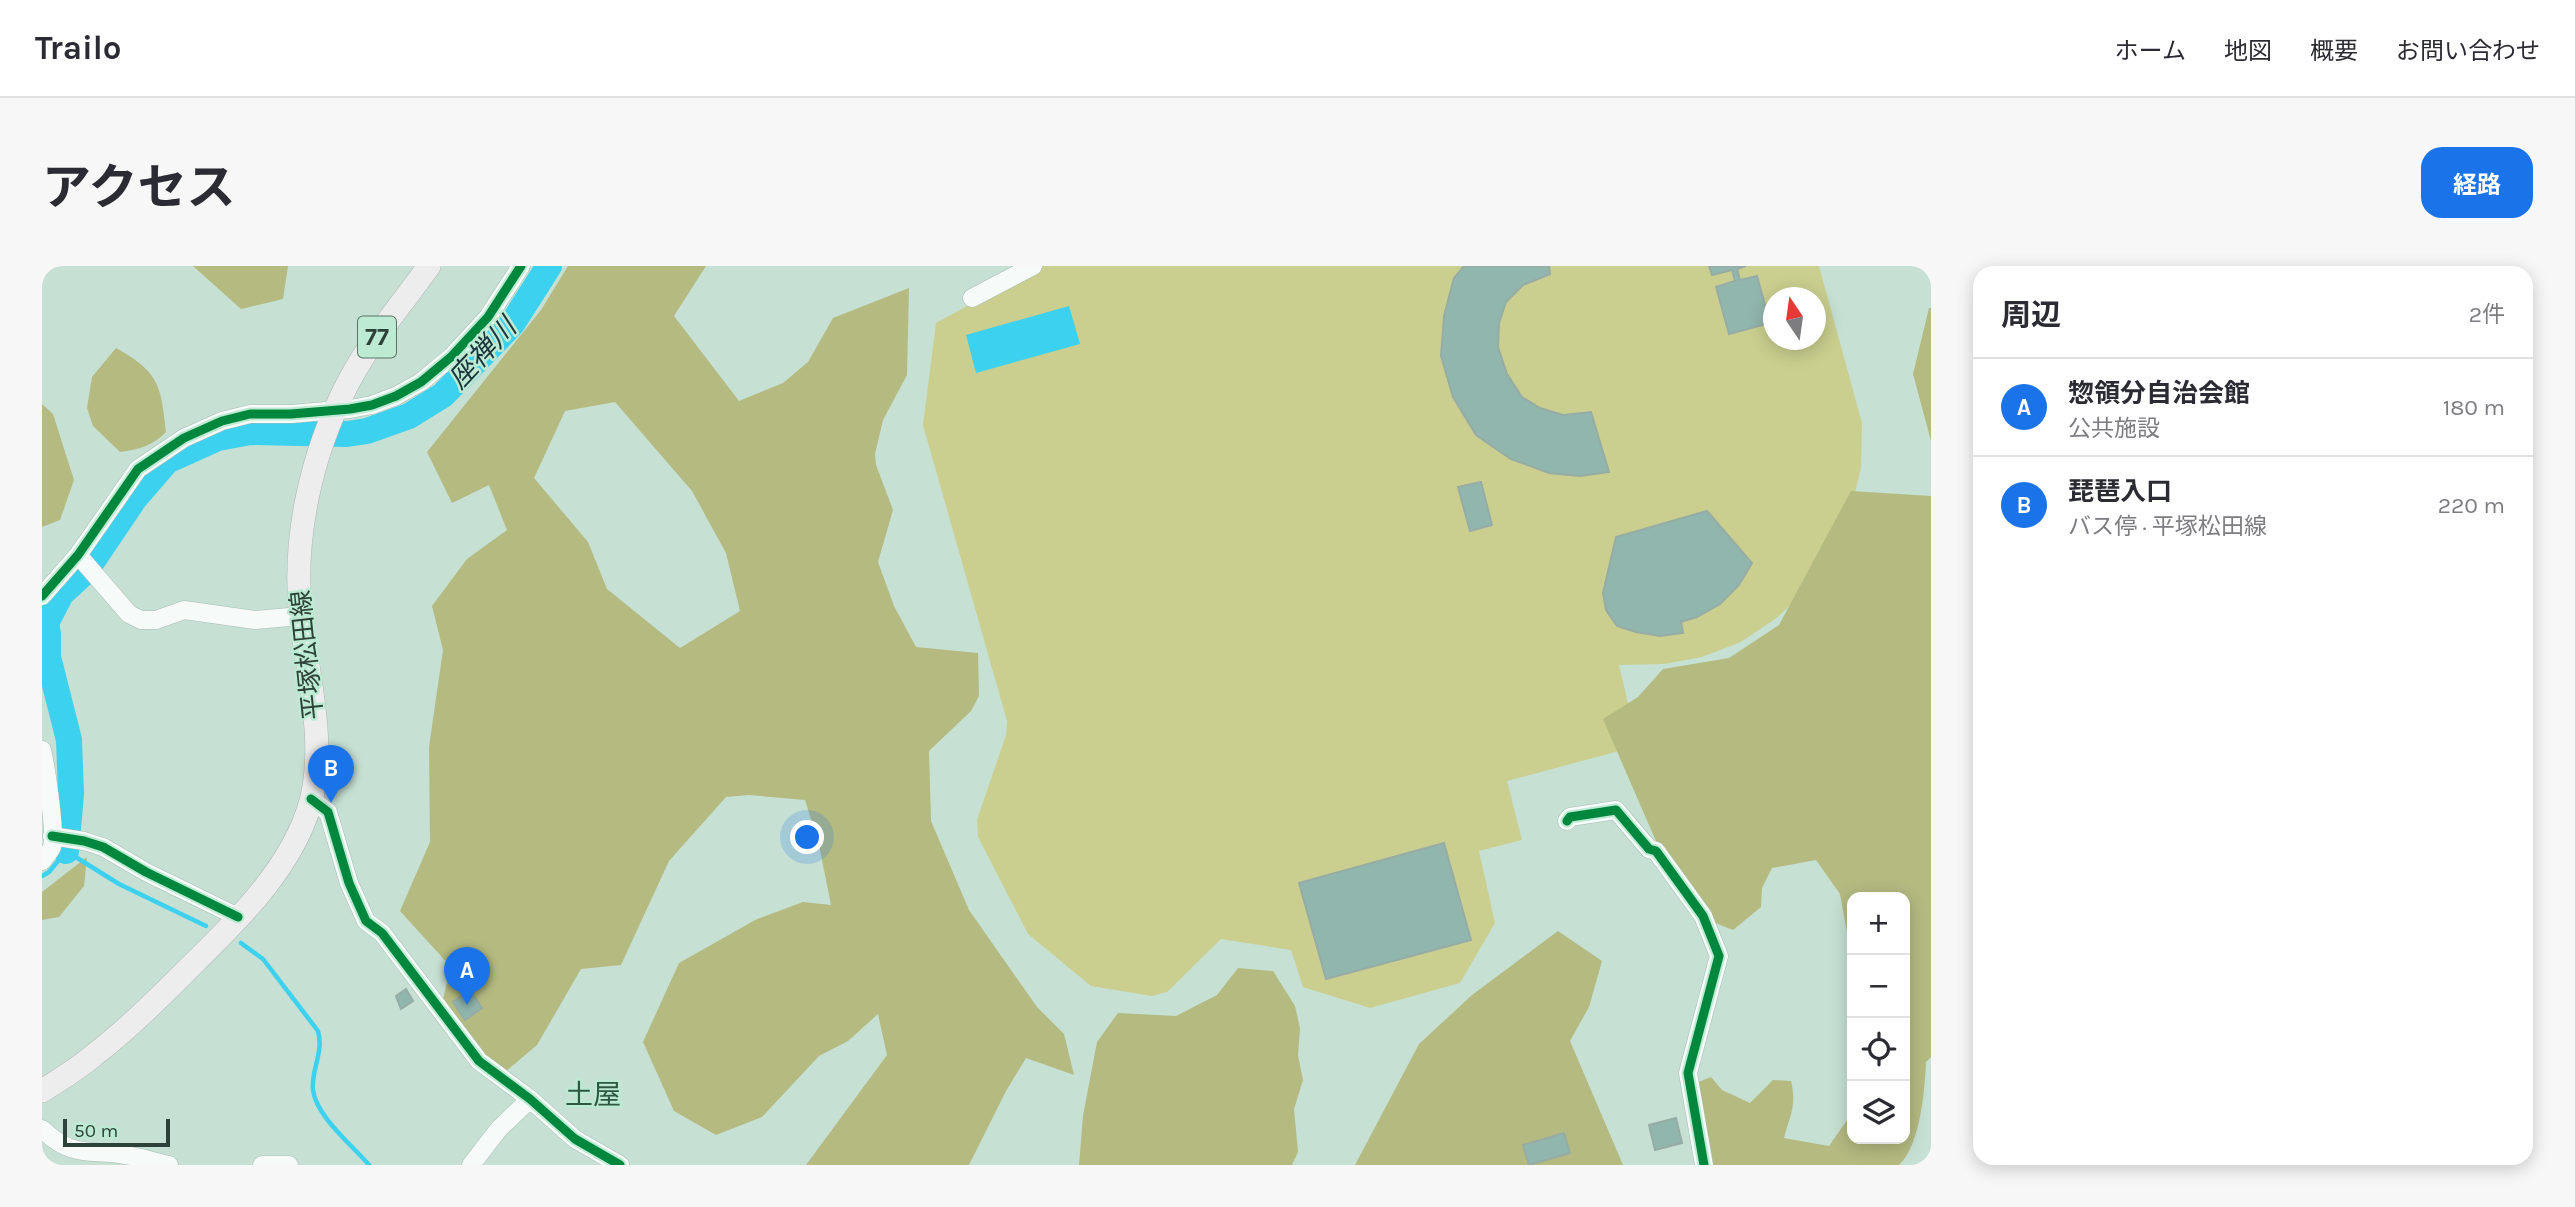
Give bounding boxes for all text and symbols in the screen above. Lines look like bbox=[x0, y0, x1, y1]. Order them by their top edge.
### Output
text: Trailo bbox=[35, 29, 122, 67]
text: ホーム bbox=[2115, 37, 2186, 65]
text: 地図 bbox=[2224, 37, 2272, 65]
text: 概要 bbox=[2310, 37, 2358, 65]
text: お問い合わせ bbox=[2396, 37, 2540, 65]
button: 経路 bbox=[2421, 147, 2533, 218]
text: アクセス bbox=[42, 159, 236, 216]
north arrow bbox=[1763, 287, 1826, 350]
text: 周辺 bbox=[2001, 297, 2061, 333]
text: 2件 bbox=[2469, 301, 2505, 328]
water label: 座禅川 bbox=[441, 309, 525, 395]
road number: 77 bbox=[358, 316, 396, 358]
text: 惣領分自治会館 bbox=[2068, 378, 2250, 409]
text: A bbox=[2017, 394, 2031, 421]
text: 180 m bbox=[2443, 394, 2505, 421]
text: 公共施設 bbox=[2068, 415, 2160, 442]
text: 琵琶入口 bbox=[2068, 476, 2172, 507]
text: B bbox=[2017, 492, 2031, 519]
text: 220 m bbox=[2438, 492, 2505, 519]
text: バス停 · 平塚松田線 bbox=[2068, 513, 2267, 540]
street label: 平塚松田線 bbox=[285, 589, 329, 721]
pin: B bbox=[308, 745, 354, 803]
your location bbox=[790, 820, 824, 854]
map controls bbox=[1847, 892, 1910, 1144]
button: + bbox=[1847, 892, 1910, 955]
pin: A bbox=[444, 947, 490, 1005]
button: − bbox=[1847, 955, 1910, 1018]
button: locate bbox=[1847, 1018, 1910, 1081]
district label: 土屋 bbox=[565, 1078, 621, 1111]
button: layers bbox=[1847, 1081, 1910, 1144]
scale bar bbox=[63, 1116, 170, 1148]
text: 50 m bbox=[74, 1120, 118, 1142]

